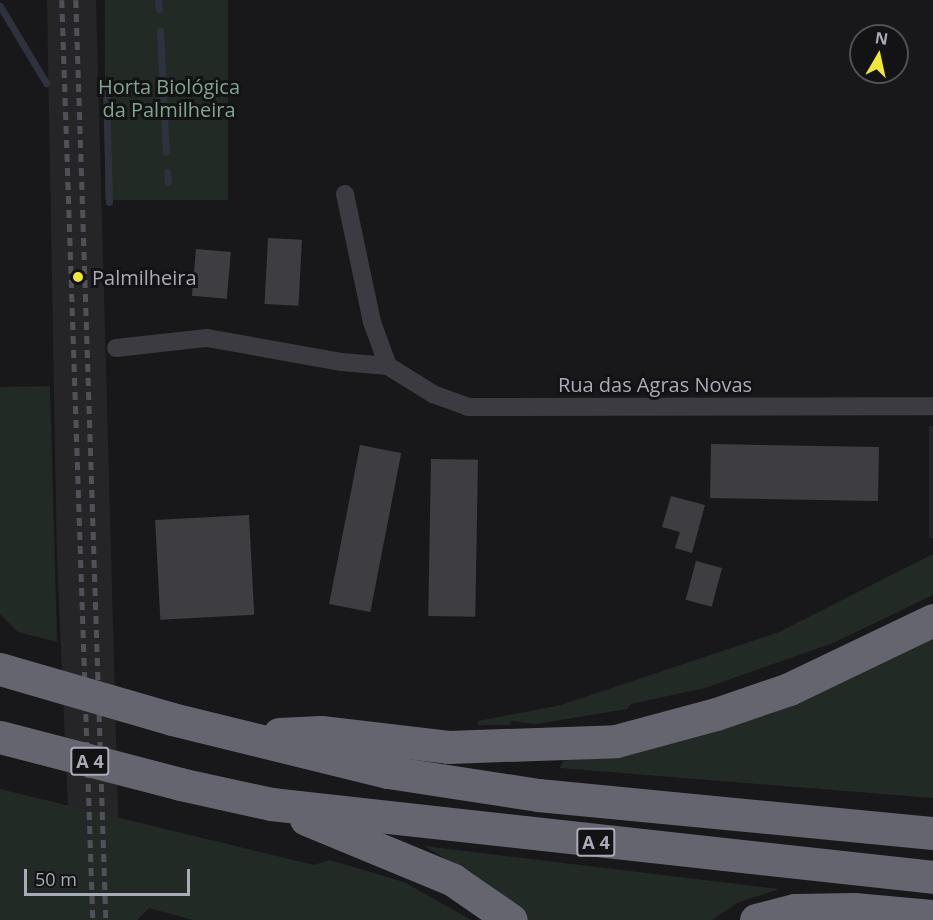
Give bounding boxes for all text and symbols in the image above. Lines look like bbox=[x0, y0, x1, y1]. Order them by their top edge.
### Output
north arrow bbox=[849, 24, 909, 84]
text: N bbox=[873, 26, 890, 50]
park label: Horta Biológica da Palmilheira bbox=[98, 74, 240, 121]
place label: Palmilheira bbox=[92, 265, 197, 289]
marker: Palmilheira bbox=[69, 268, 87, 286]
street label: Rua das Agras Novas bbox=[558, 372, 752, 396]
road number: A 4 bbox=[69, 746, 111, 776]
road number: A 4 bbox=[575, 827, 617, 857]
scale bar bbox=[27, 857, 194, 895]
text: 50 m bbox=[35, 867, 77, 891]

